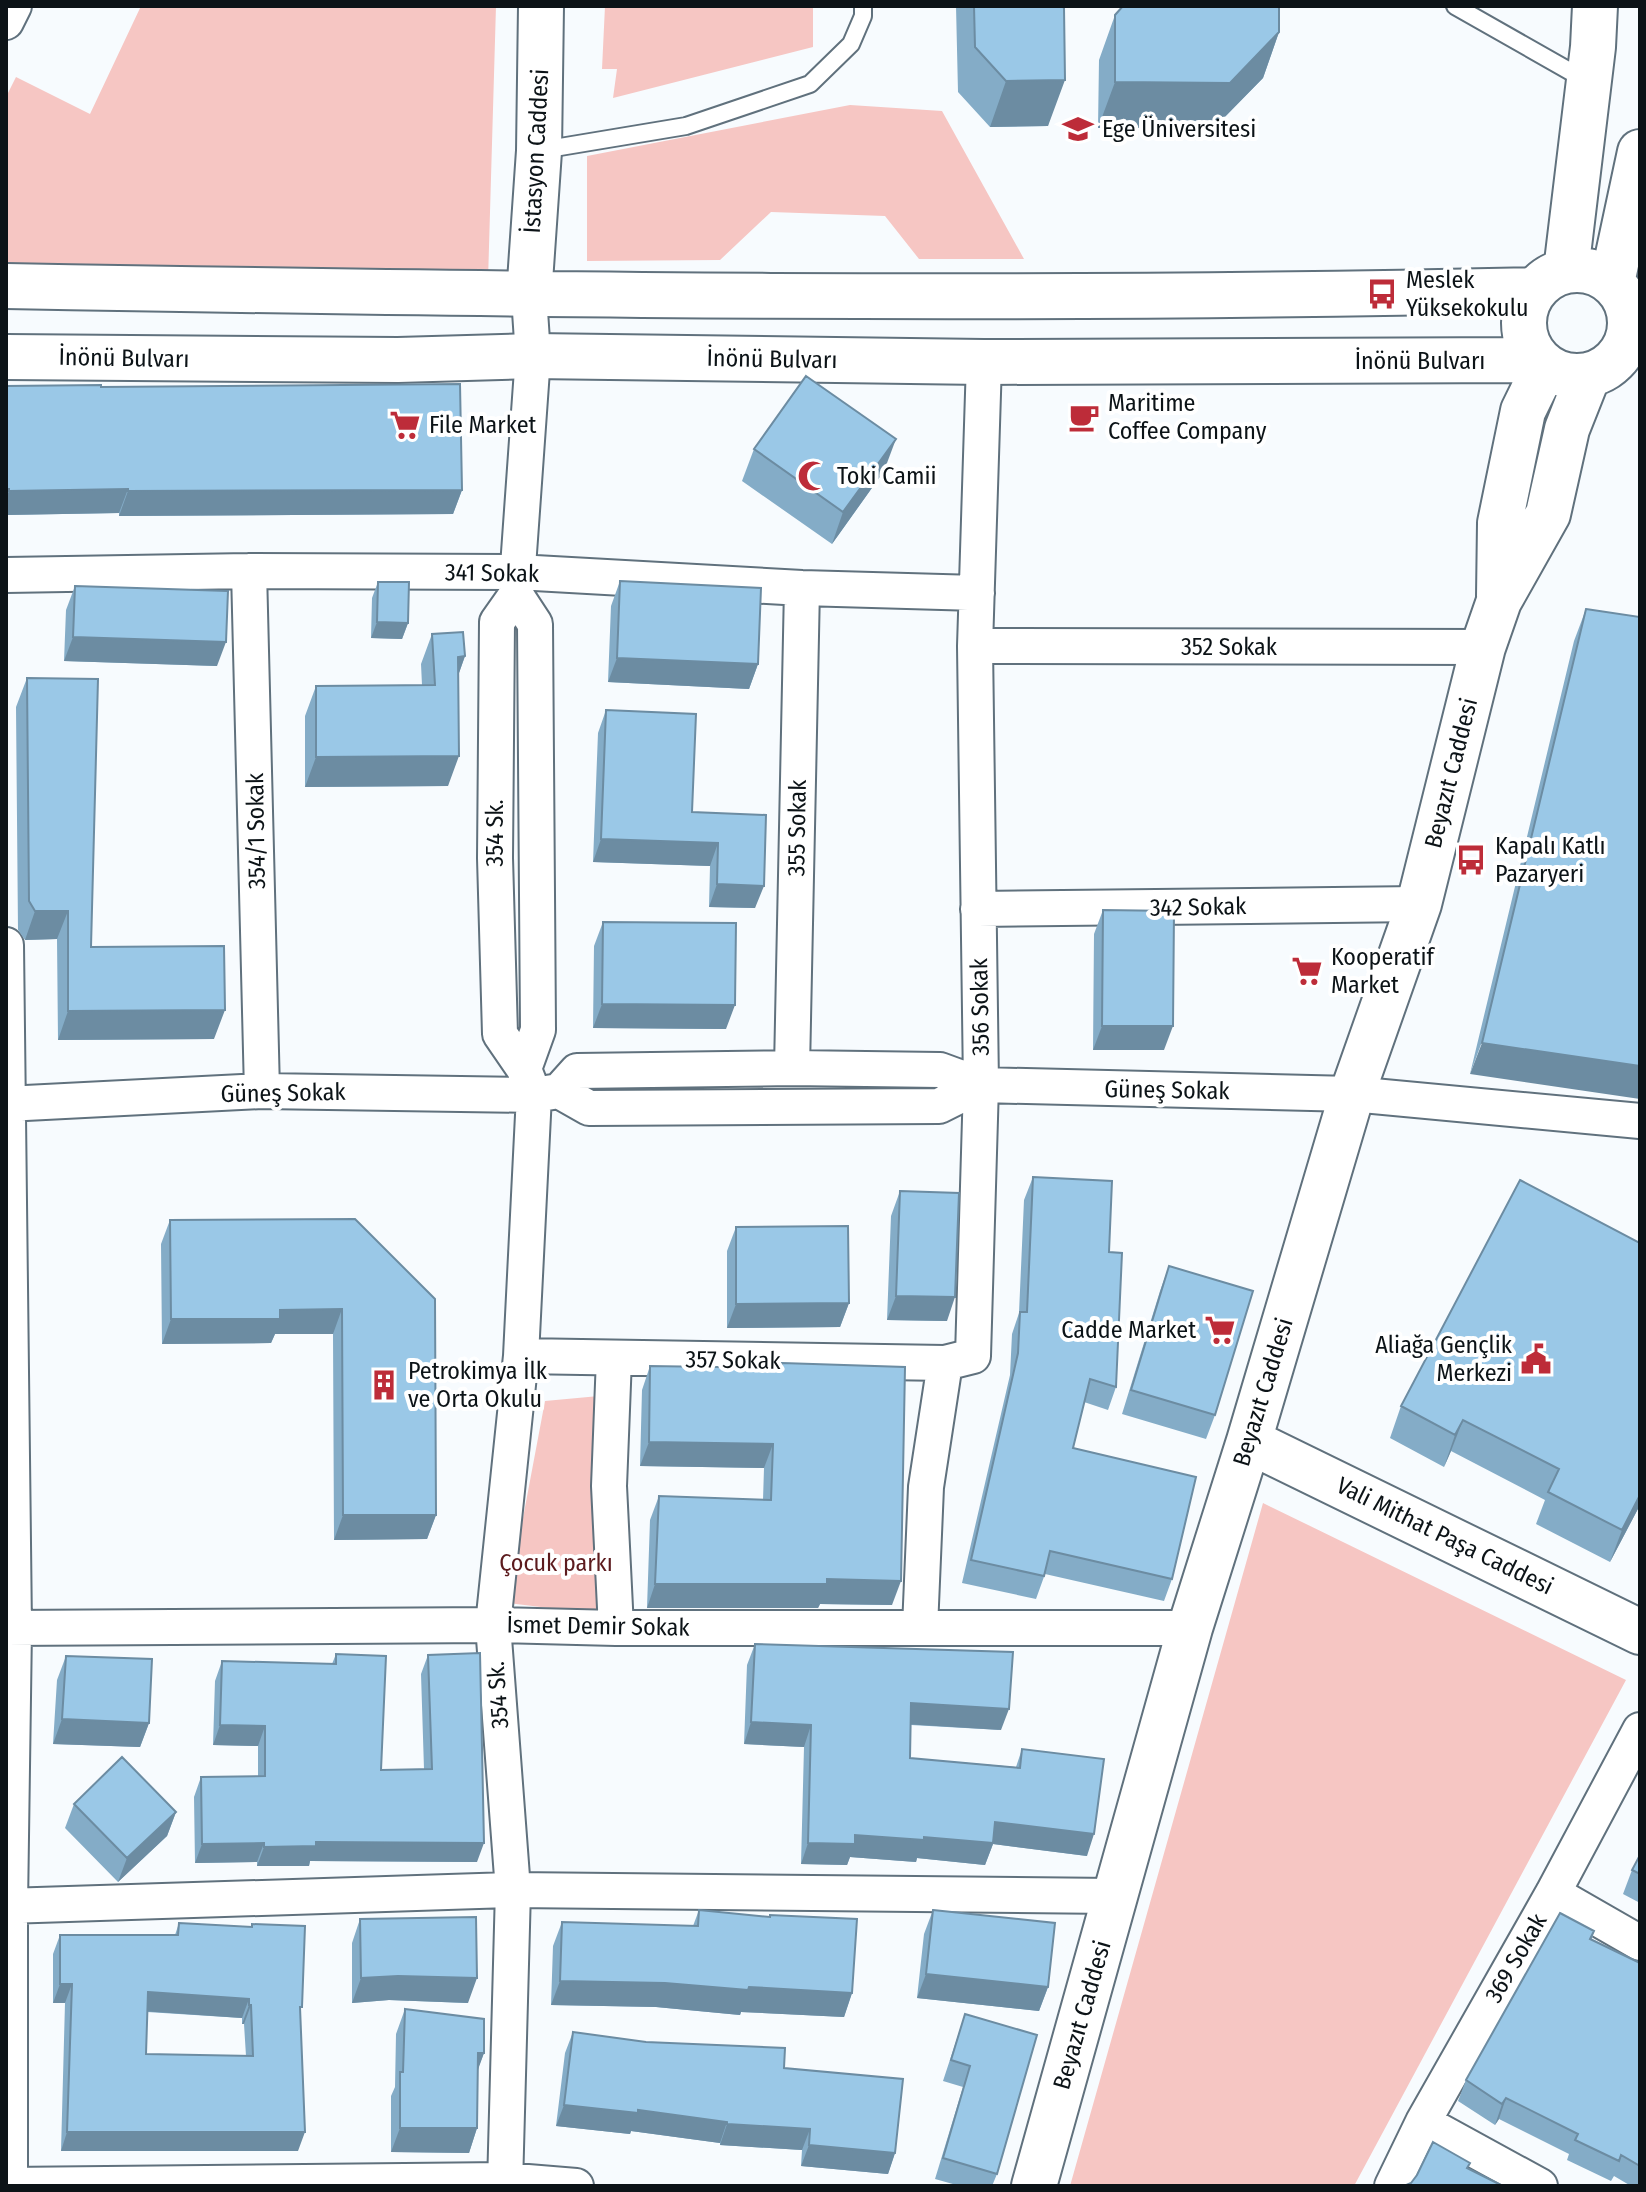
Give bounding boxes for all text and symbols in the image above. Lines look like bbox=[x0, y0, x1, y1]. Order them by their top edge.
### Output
street label: İstasyon Caddesi bbox=[518, 68, 554, 234]
school or university icon: Ege Üniversitesi bbox=[1061, 112, 1095, 146]
place label: Ege Üniversitesi bbox=[1102, 115, 1256, 143]
place label: Meslek Yüksekokulu bbox=[1406, 266, 1529, 322]
bus stop icon: Meslek Yüksekokulu bbox=[1365, 277, 1399, 311]
street label: İnönü Bulvarı bbox=[58, 343, 190, 373]
street label: İnönü Bulvarı bbox=[706, 344, 838, 374]
street label: İnönü Bulvarı bbox=[1355, 347, 1485, 375]
place label: Maritime Coffee Company bbox=[1108, 389, 1267, 445]
cafe icon: Maritime Coffee Company bbox=[1067, 400, 1101, 434]
supermarket icon: File Market bbox=[388, 408, 422, 442]
place label: File Market bbox=[429, 411, 537, 439]
mosque icon: Toki Camii bbox=[796, 459, 830, 493]
place label: Toki Camii bbox=[837, 462, 937, 490]
street label: 341 Sokak bbox=[445, 558, 540, 588]
street label: 352 Sokak bbox=[1181, 633, 1278, 661]
street label: Beyazıt Caddesi bbox=[1419, 695, 1483, 851]
street label: 354/1 Sokak bbox=[241, 772, 271, 889]
street label: 355 Sokak bbox=[782, 779, 812, 877]
street label: 354 Sk. bbox=[481, 799, 509, 867]
place label: Kapalı Katlı Pazaryeri bbox=[1495, 832, 1606, 888]
bus stop icon: Kapalı Katlı Pazaryeri bbox=[1454, 843, 1488, 877]
street label: 342 Sokak bbox=[1149, 892, 1247, 922]
place label: Kooperatif Market bbox=[1331, 943, 1436, 999]
supermarket icon: Kooperatif Market bbox=[1290, 954, 1324, 988]
street label: 356 Sokak bbox=[965, 957, 995, 1056]
street label: Güneş Sokak bbox=[1104, 1075, 1231, 1105]
street label: Güneş Sokak bbox=[220, 1078, 347, 1108]
supermarket icon: Cadde Market bbox=[1203, 1313, 1237, 1347]
street label: Beyazıt Caddesi bbox=[1227, 1314, 1299, 1470]
place label: Cadde Market bbox=[1061, 1316, 1196, 1344]
place label: Aliağa Gençlik Merkezi bbox=[1375, 1331, 1513, 1387]
public building icon: Aliağa Gençlik Merkezi bbox=[1519, 1342, 1553, 1376]
street label: 357 Sokak bbox=[685, 1345, 782, 1375]
place label: Petrokimya İlk ve Orta Okulu bbox=[408, 1357, 548, 1413]
building icon: Petrokimya İlk ve Orta Okulu bbox=[367, 1368, 401, 1402]
street label: Vali Mithat Paşa Caddesi bbox=[1332, 1471, 1558, 1601]
park label: Çocuk parkı bbox=[499, 1549, 613, 1577]
street label: İsmet Demir Sokak bbox=[506, 1610, 691, 1642]
street label: 354 Sk. bbox=[482, 1660, 514, 1730]
street label: 369 Sokak bbox=[1479, 1908, 1553, 2007]
street label: Beyazıt Caddesi bbox=[1047, 1937, 1117, 2093]

